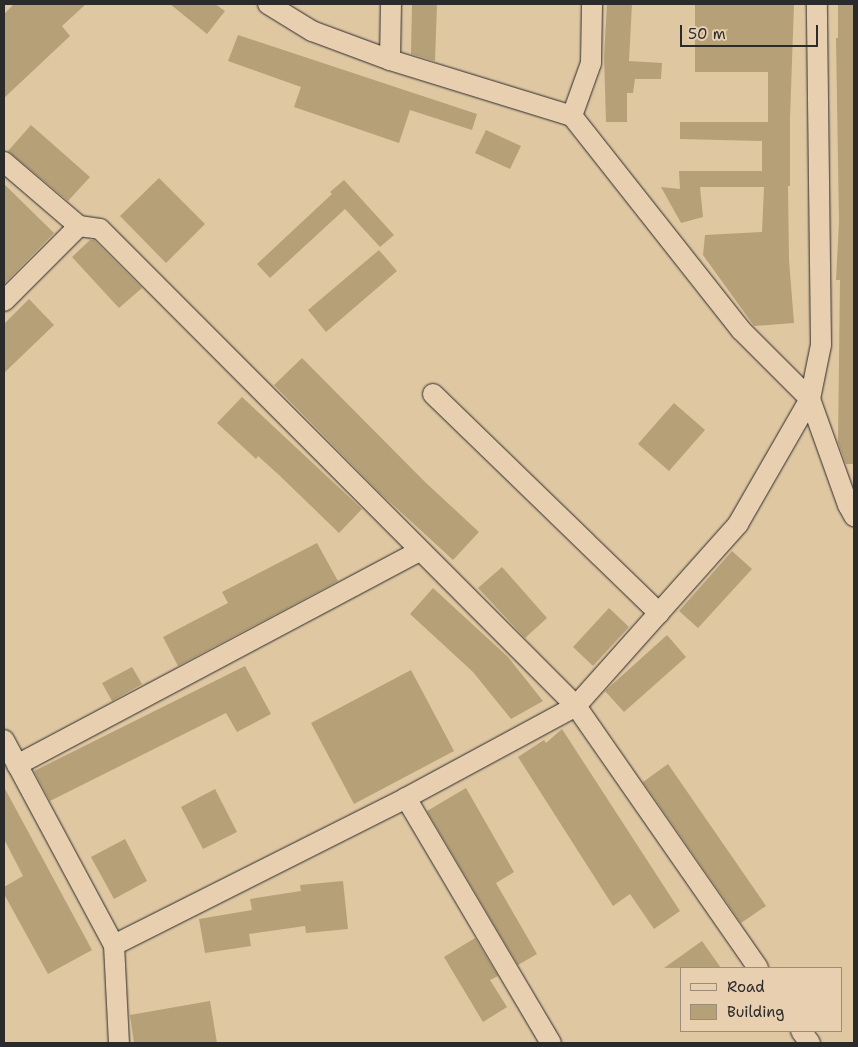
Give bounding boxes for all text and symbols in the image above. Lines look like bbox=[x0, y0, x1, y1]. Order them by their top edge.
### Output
scale bar bbox=[683, 15, 820, 47]
text: 50 m bbox=[688, 24, 726, 44]
legend bbox=[680, 967, 843, 1032]
text: Road bbox=[727, 977, 765, 997]
text: Building bbox=[727, 1002, 784, 1022]

